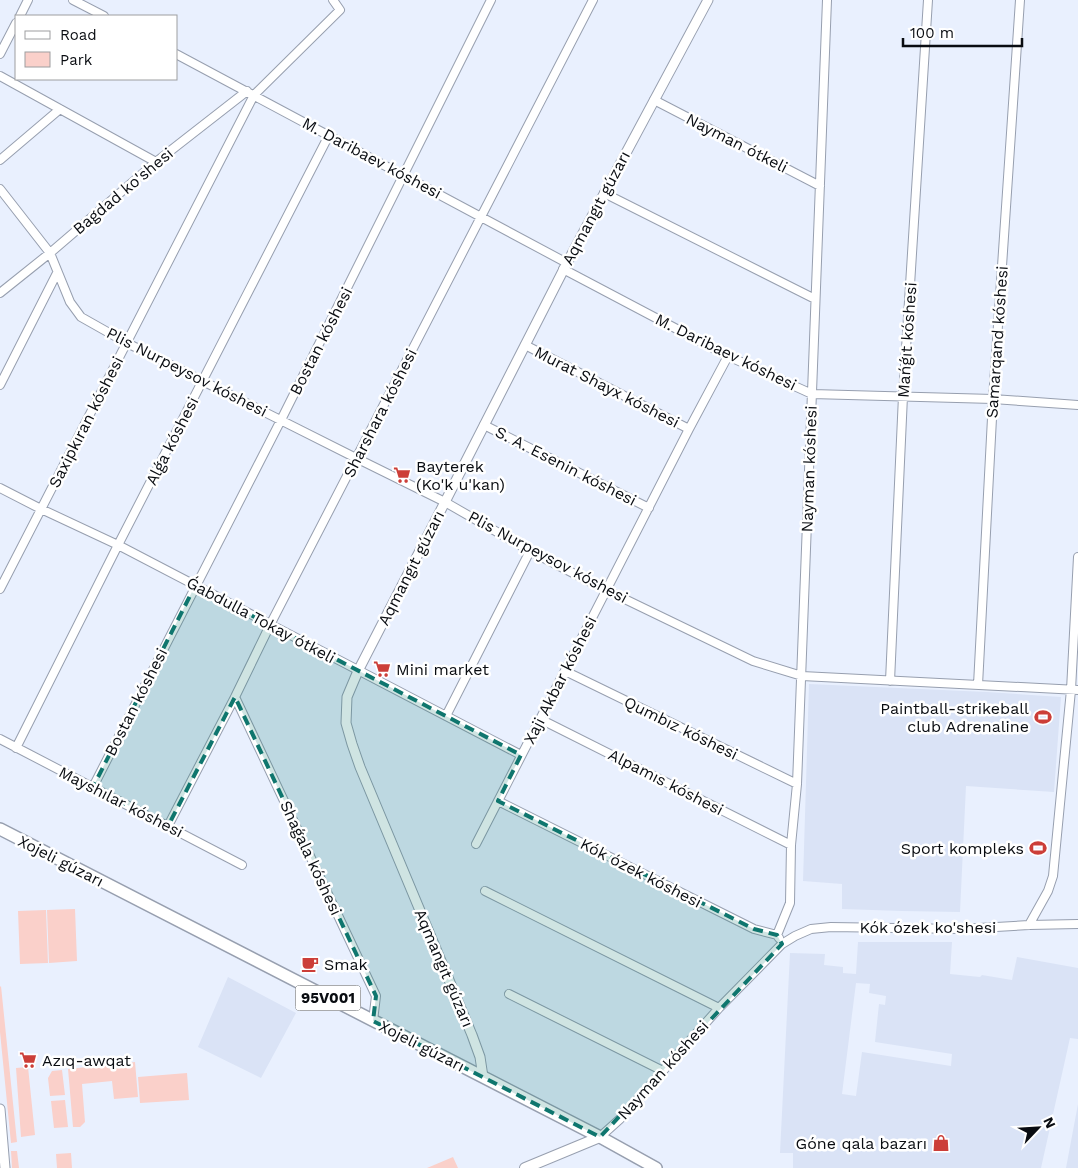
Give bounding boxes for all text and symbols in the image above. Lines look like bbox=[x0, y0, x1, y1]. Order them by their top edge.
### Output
legend bbox=[15, 15, 178, 80]
scale bar bbox=[903, 15, 1022, 47]
text: 100 m bbox=[910, 24, 954, 42]
text: Road bbox=[60, 26, 97, 44]
text: Park bbox=[60, 51, 93, 69]
street label: Nayman ótkeli bbox=[683, 109, 791, 177]
street label: M. Daribaev kóshesi bbox=[299, 113, 445, 203]
street label: Bagdad ko'shesi bbox=[69, 144, 177, 238]
street label: Aqmangıt gúzarı bbox=[558, 148, 634, 268]
street label: Samarqand kóshesi bbox=[982, 265, 1012, 419]
street label: Mańǵıt kóshesi bbox=[893, 281, 921, 399]
street label: Bostan kóshesi bbox=[286, 284, 356, 398]
street label: M. Daribaev kóshesi bbox=[652, 310, 800, 394]
street label: Plis Nurpeysov kóshesi bbox=[103, 323, 271, 421]
street label: Murat Shayx kóshesi bbox=[531, 342, 683, 432]
street label: Sharshara kóshesi bbox=[339, 345, 421, 481]
street label: Saxipkıran kóshesi bbox=[45, 353, 127, 491]
street label: Alǵa kóshesi bbox=[142, 394, 202, 488]
street label: Nayman kóshesi bbox=[797, 405, 821, 533]
street label: S. A. Esenin kóshesi bbox=[492, 422, 640, 510]
place label: Bayterek (Ko'k u'kan) bbox=[416, 457, 505, 494]
supermarket icon: Bayterek (Ko'k u'kan) bbox=[392, 465, 412, 485]
street label: Aqmangıt gúzarı bbox=[374, 507, 448, 629]
street label: Plis Nurpeysov kóshesi bbox=[465, 507, 631, 607]
street label: Ǵabdulla Tokay ótkeli bbox=[183, 573, 339, 667]
street label: Xaji Akbar kóshesi bbox=[520, 613, 600, 747]
street label: Bostan kóshesi bbox=[101, 645, 171, 759]
supermarket icon: Mini market bbox=[372, 659, 392, 679]
place label: Mini market bbox=[396, 660, 489, 679]
street label: Qumbız kóshesi bbox=[621, 692, 741, 764]
place label: Paintball-strikeball club Adrenaline bbox=[880, 699, 1029, 736]
sports icon: Paintball-strikeball club Adrenaline bbox=[1033, 707, 1053, 727]
street label: Alpamıs kóshesi bbox=[605, 745, 727, 819]
street label: Mayshılar kóshesi bbox=[56, 762, 186, 842]
street label: Shaǵala kóshesi bbox=[276, 798, 346, 918]
street label: Xojeli gúzarı bbox=[15, 831, 107, 891]
street label: Kók ózek kóshesi bbox=[577, 834, 705, 912]
sports icon: Sport kompleks bbox=[1028, 838, 1048, 858]
place label: Sport kompleks bbox=[901, 839, 1024, 858]
street label: Aqmangıt gúzarı bbox=[411, 906, 477, 1030]
street label: Kók ózek ko'shesi bbox=[860, 918, 996, 937]
cafe icon: Smak bbox=[300, 954, 320, 974]
place label: Smak bbox=[324, 955, 368, 974]
road number: 95V001 bbox=[296, 986, 360, 1010]
street label: Xojeli gúzarı bbox=[376, 1016, 468, 1076]
street label: Nayman kóshesi bbox=[614, 1017, 712, 1123]
supermarket icon: Azıq-awqat bbox=[18, 1050, 38, 1070]
place label: Azıq-awqat bbox=[42, 1051, 131, 1070]
north arrow bbox=[1013, 1103, 1063, 1153]
text: N bbox=[1040, 1114, 1059, 1131]
shop icon: Góne qala bazarı bbox=[931, 1133, 951, 1153]
place label: Góne qala bazarı bbox=[796, 1134, 927, 1153]

